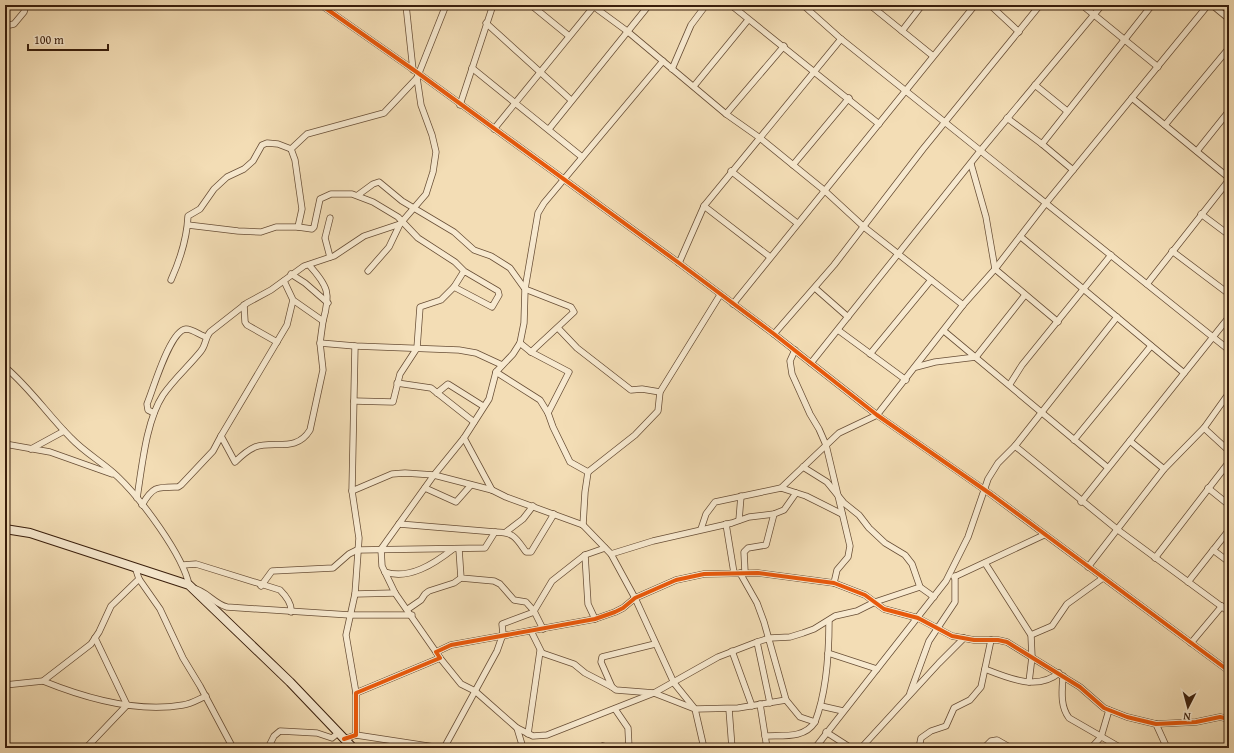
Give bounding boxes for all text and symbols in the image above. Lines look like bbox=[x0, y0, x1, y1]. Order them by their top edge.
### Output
scale bar bbox=[28, 26, 108, 52]
text: 100 m bbox=[34, 31, 64, 48]
north arrow bbox=[1168, 687, 1208, 727]
text: N bbox=[1182, 709, 1191, 725]

